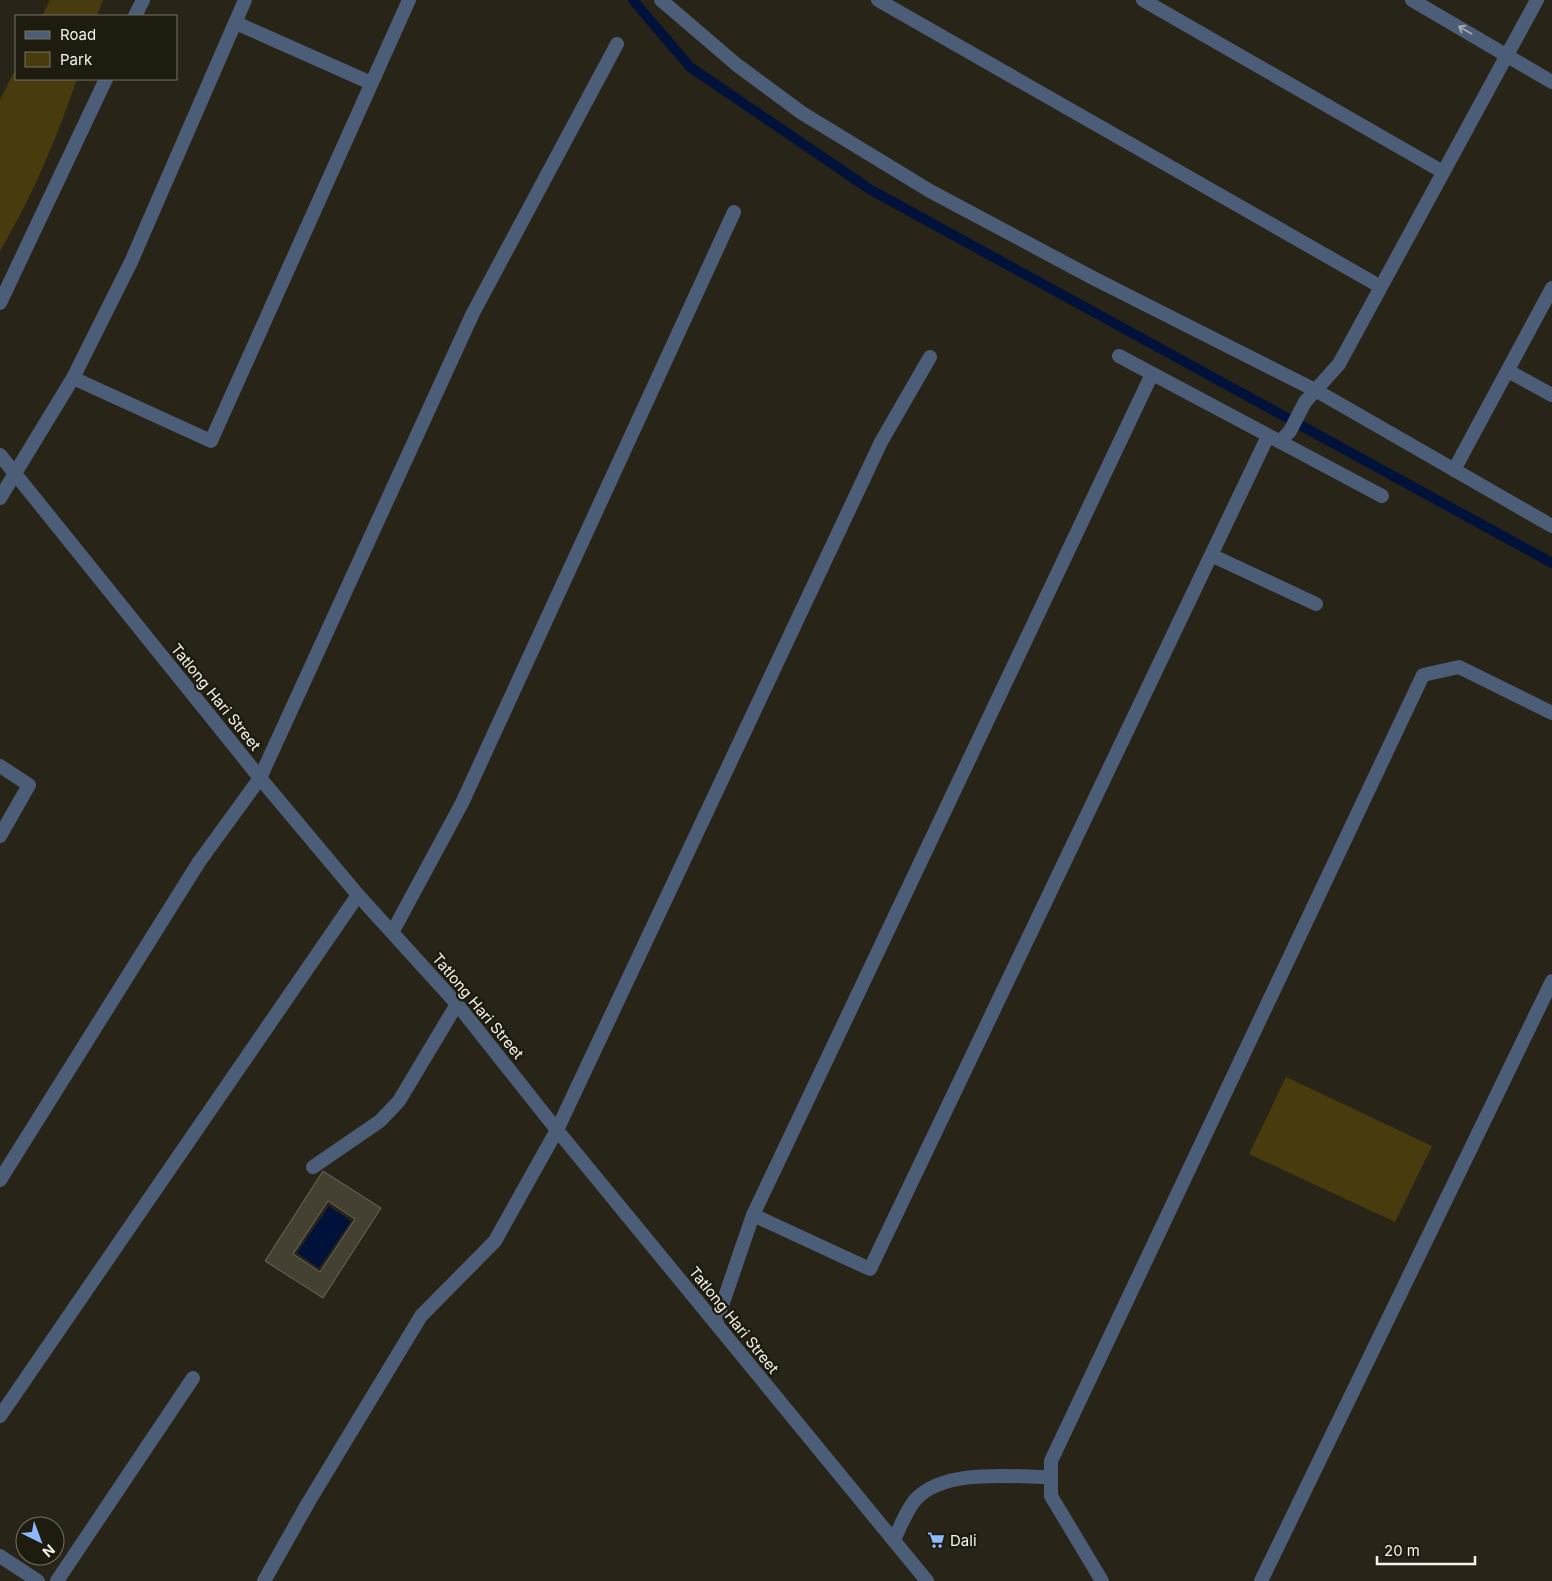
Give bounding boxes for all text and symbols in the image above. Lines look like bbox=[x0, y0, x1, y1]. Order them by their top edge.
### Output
legend bbox=[15, 15, 178, 80]
text: Road bbox=[60, 25, 96, 44]
one-way arrow bbox=[1458, 25, 1472, 35]
text: Park bbox=[60, 50, 93, 69]
street label: Tatlong Hari Street bbox=[167, 640, 265, 755]
street label: Tatlong Hari Street bbox=[428, 949, 528, 1063]
street label: Tatlong Hari Street bbox=[685, 1263, 783, 1378]
north arrow bbox=[15, 1516, 65, 1566]
supermarket icon: Dali bbox=[926, 1530, 946, 1550]
place label: Dali bbox=[950, 1531, 977, 1550]
scale bar bbox=[1377, 1534, 1474, 1566]
text: N bbox=[39, 1541, 59, 1561]
text: 20 m bbox=[1384, 1541, 1420, 1560]

